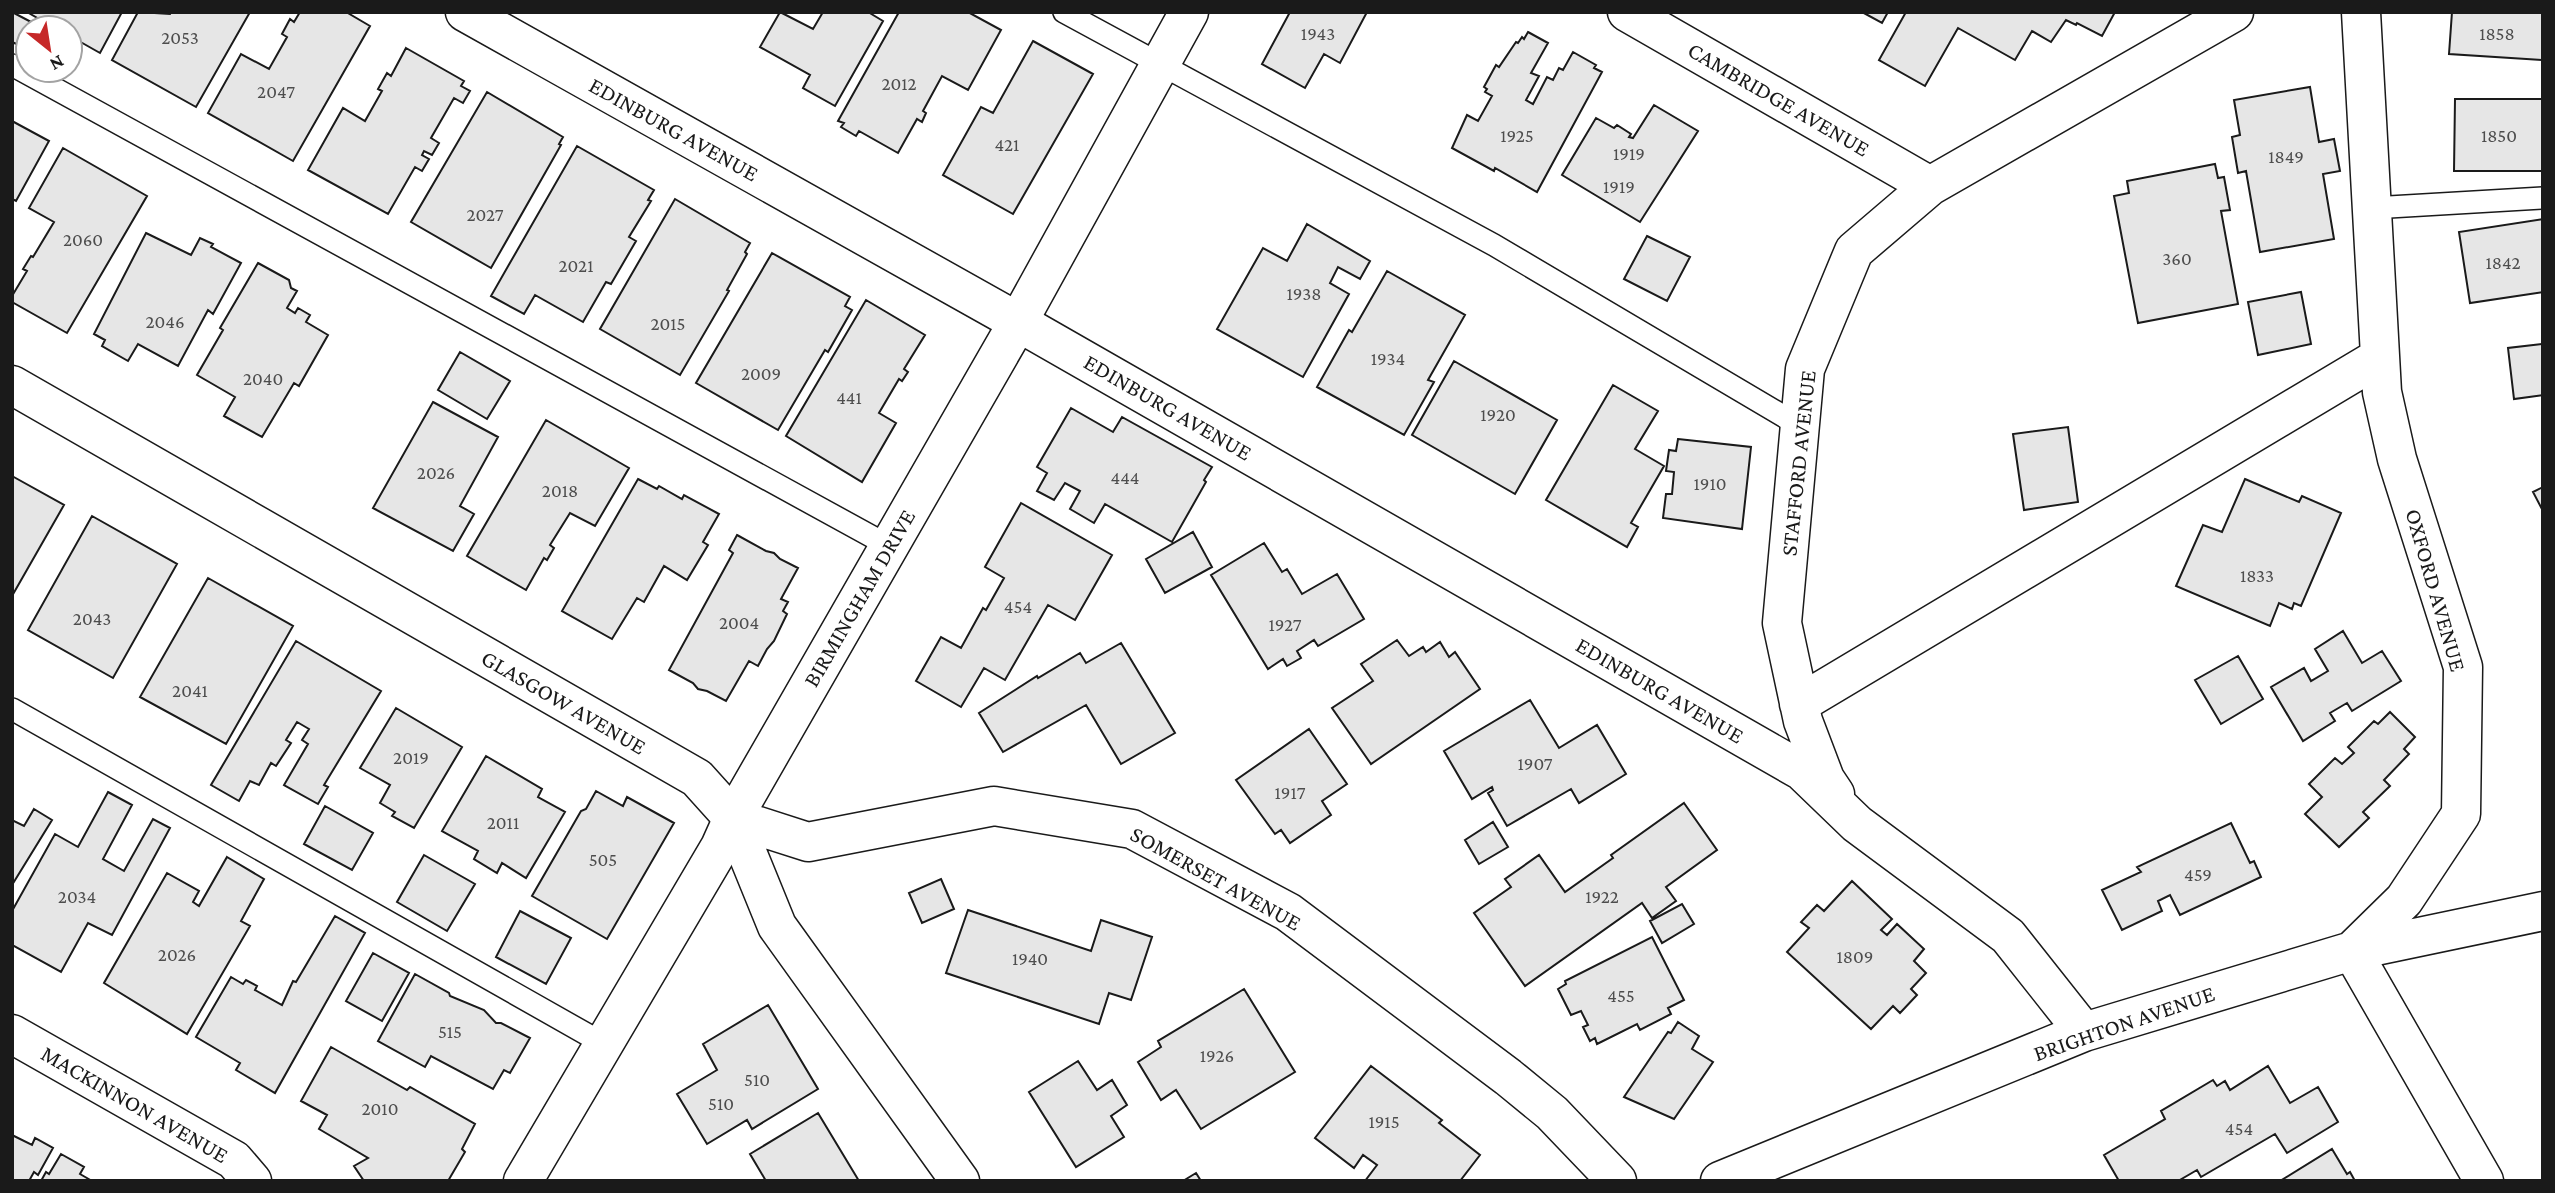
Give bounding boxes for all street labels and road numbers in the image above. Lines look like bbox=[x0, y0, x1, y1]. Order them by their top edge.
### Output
street label: CAMBRIDGE AVENUE bbox=[1684, 36, 1874, 162]
street label: EDINBURG AVENUE bbox=[585, 72, 763, 186]
street label: EDINBURG AVENUE bbox=[1079, 348, 1257, 466]
street label: STAFFORD AVENUE bbox=[1775, 369, 1821, 557]
street label: BIRMINGHAM DRIVE bbox=[798, 505, 920, 691]
street label: OXFORD AVENUE bbox=[2400, 506, 2472, 674]
street label: EDINBURG AVENUE bbox=[1571, 631, 1749, 749]
street label: GLASGOW AVENUE bbox=[477, 644, 651, 760]
street label: SOMERSET AVENUE bbox=[1126, 820, 1306, 936]
street label: BRIGHTON AVENUE bbox=[2030, 980, 2218, 1066]
street label: MACKINNON AVENUE bbox=[37, 1040, 233, 1168]

